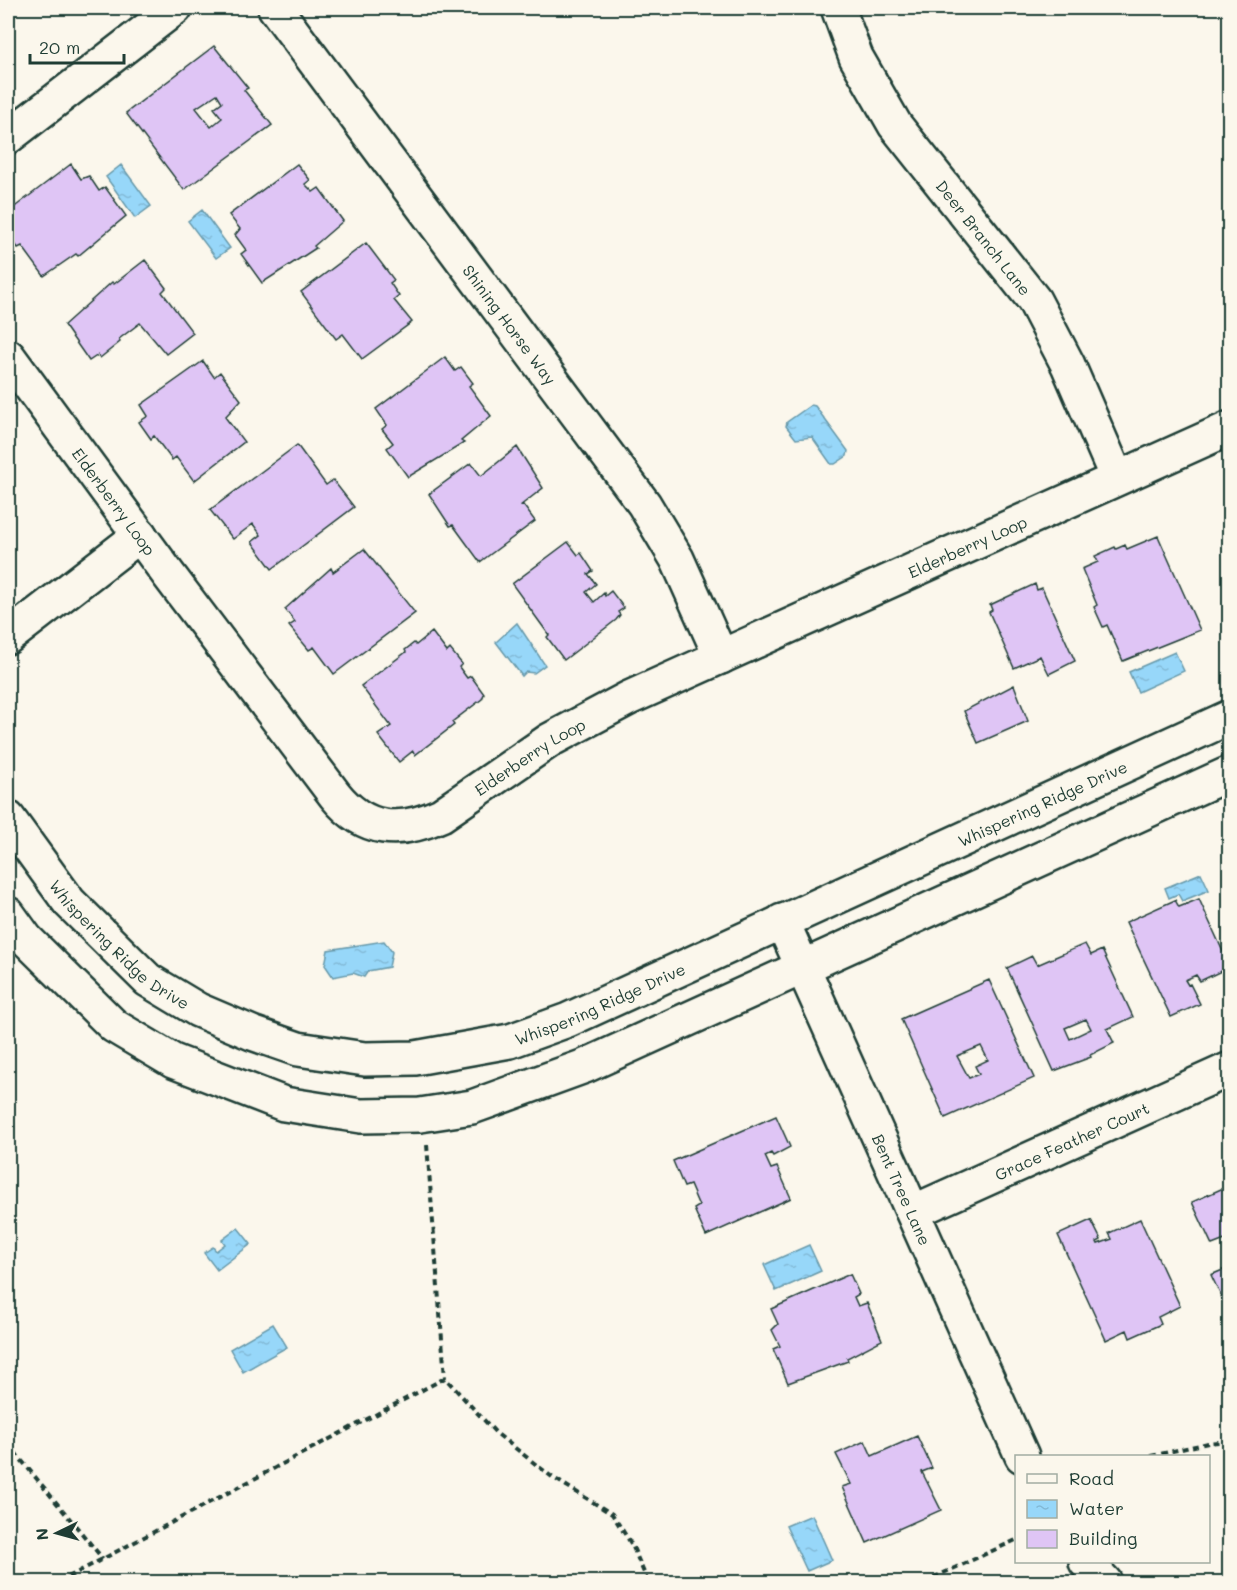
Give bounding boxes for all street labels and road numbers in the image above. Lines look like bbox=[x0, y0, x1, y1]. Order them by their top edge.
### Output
street label: Deer Branch Lane bbox=[932, 175, 1036, 299]
street label: Shining Horse Way bbox=[459, 260, 562, 388]
street label: Elderberry Loop bbox=[68, 443, 161, 559]
street label: Elderberry Loop bbox=[904, 510, 1030, 582]
street label: Elderberry Loop bbox=[470, 713, 589, 800]
street label: Whispering Ridge Drive bbox=[954, 755, 1130, 851]
street label: Whispering Ridge Drive bbox=[45, 875, 194, 1013]
street label: Whispering Ridge Drive bbox=[511, 957, 688, 1049]
street label: Grace Feather Court bbox=[991, 1097, 1152, 1184]
street label: Bent Tree Lane bbox=[868, 1130, 936, 1248]

